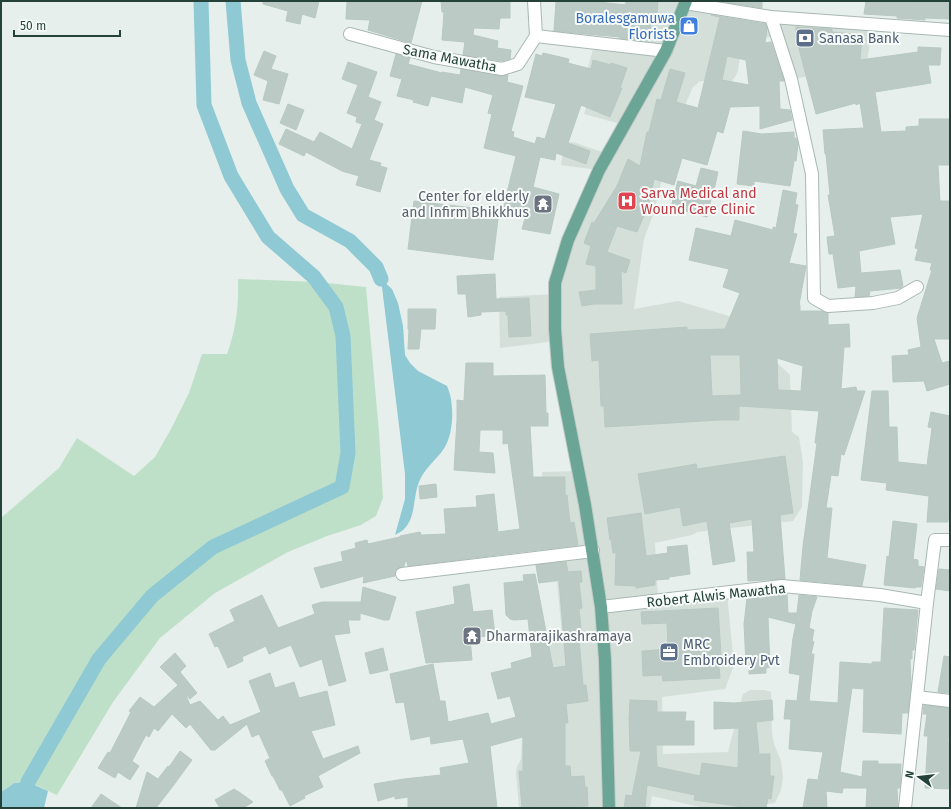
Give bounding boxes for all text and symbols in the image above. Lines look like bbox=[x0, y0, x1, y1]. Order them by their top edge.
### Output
place label: Boralesgamuwa Florists bbox=[575, 10, 675, 43]
scale bar bbox=[14, 12, 120, 38]
shop icon: Boralesgamuwa Florists bbox=[678, 15, 700, 37]
text: 50 m bbox=[20, 19, 46, 33]
bank icon: Sanasa Bank bbox=[794, 27, 816, 49]
place label: Sanasa Bank bbox=[819, 30, 900, 47]
street label: Sama Mawatha bbox=[401, 41, 498, 76]
place label: Sarva Medical and Wound Care Clinic bbox=[641, 185, 757, 218]
place label: Center for elderly and Infirm Bhikkhus bbox=[402, 188, 529, 221]
hospital icon: Sarva Medical and Wound Care Clinic bbox=[616, 190, 638, 212]
temple icon: Center for elderly and Infirm Bhikkhus bbox=[532, 193, 554, 215]
street label: Robert Alwis Mawatha bbox=[646, 580, 786, 611]
temple icon: Dharmarajikashramaya bbox=[461, 625, 483, 647]
place label: Dharmarajikashramaya bbox=[486, 628, 632, 645]
place label: MRC Embroidery Pvt bbox=[683, 636, 781, 669]
office icon: MRC Embroidery Pvt bbox=[658, 641, 680, 663]
north arrow bbox=[899, 757, 939, 797]
text: N bbox=[903, 769, 917, 780]

